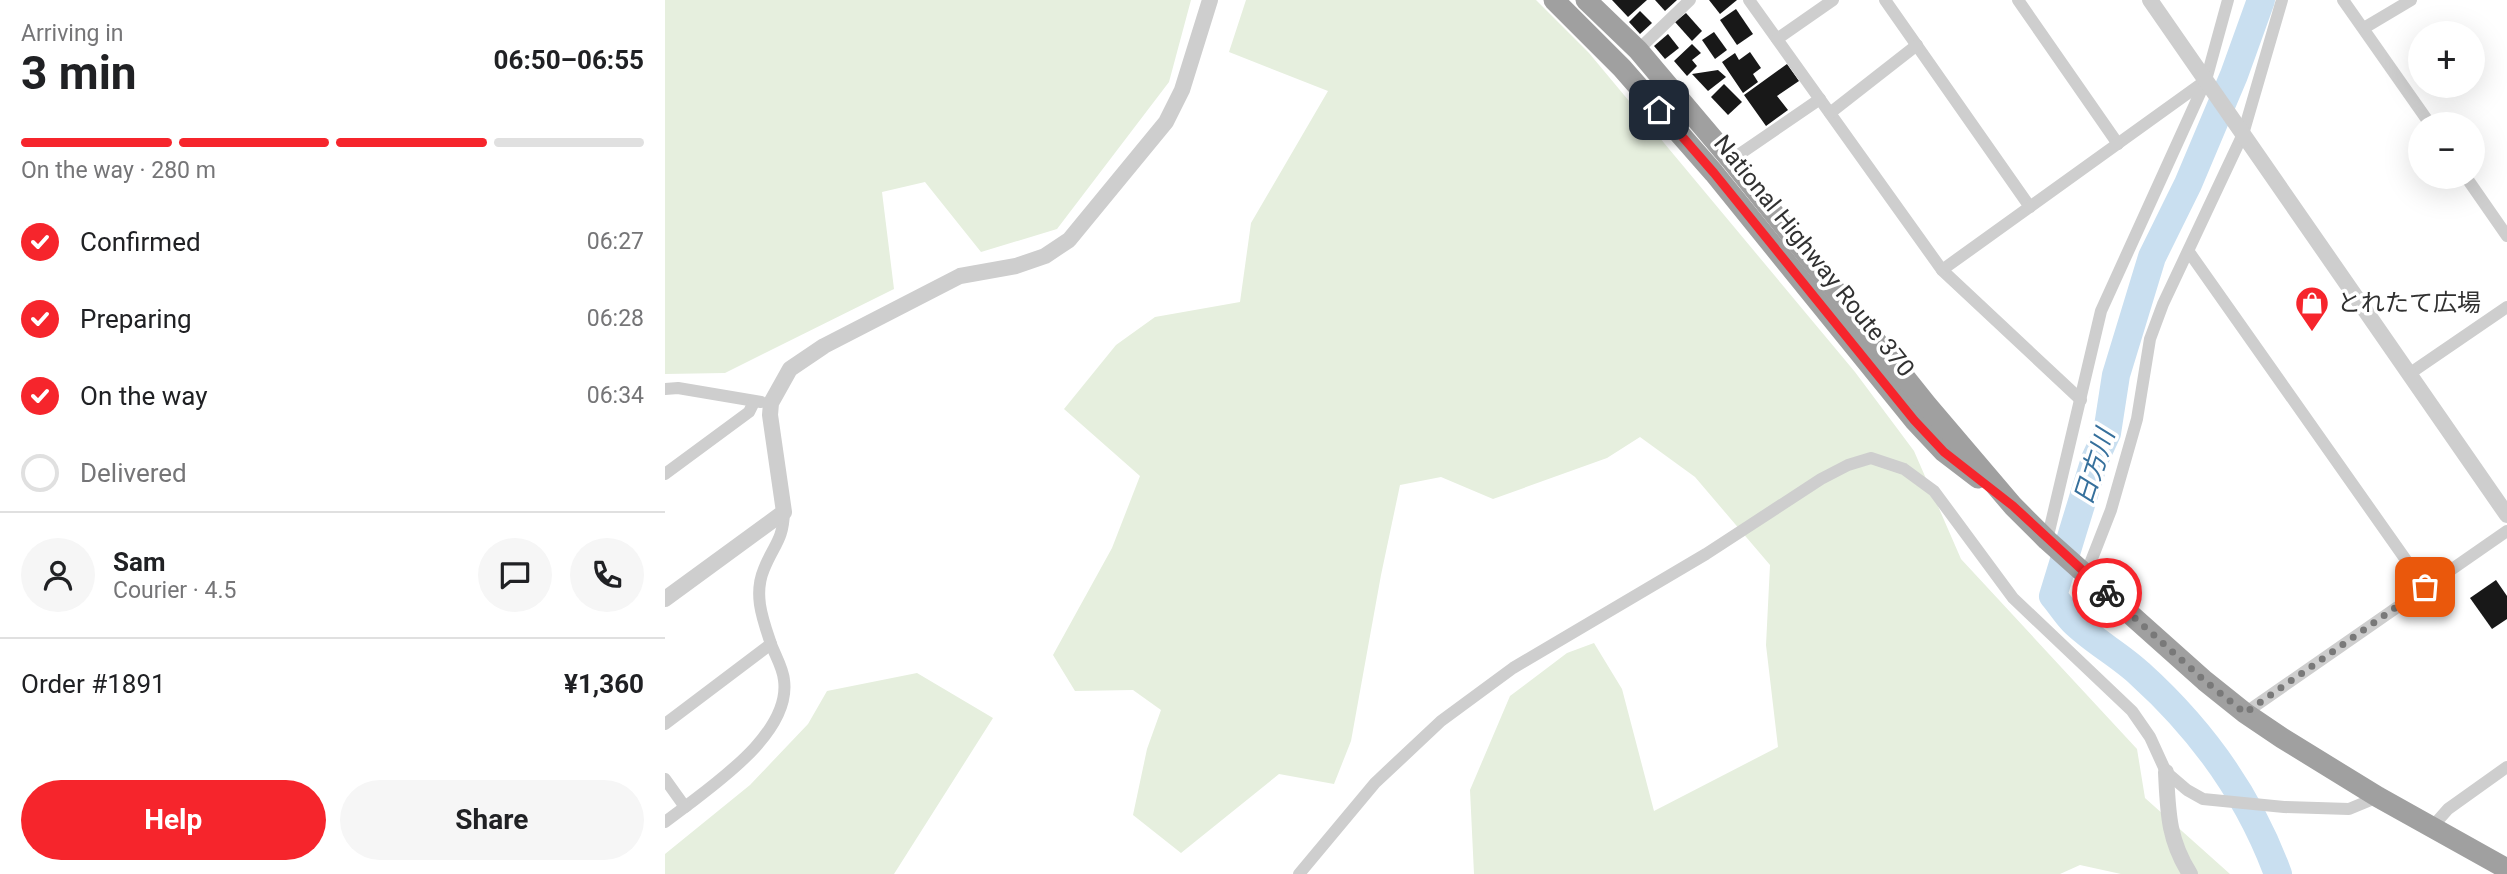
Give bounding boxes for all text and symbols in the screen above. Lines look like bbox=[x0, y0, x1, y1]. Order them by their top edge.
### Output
text: Arriving in bbox=[21, 20, 124, 47]
map controls bbox=[2408, 21, 2485, 189]
button: + bbox=[2408, 21, 2485, 98]
text: 06:50–06:55 bbox=[494, 45, 644, 75]
text: 3 min bbox=[21, 46, 137, 100]
pin bbox=[1629, 80, 1689, 140]
icon: home bbox=[1640, 91, 1678, 129]
button: − bbox=[2408, 112, 2485, 189]
street label: National Highway Route 370 bbox=[1708, 130, 1920, 382]
text: On the way · 280 m bbox=[21, 157, 216, 184]
icon: check bbox=[21, 223, 59, 261]
text: Confirmed bbox=[80, 227, 201, 257]
text: 06:27 bbox=[587, 228, 644, 255]
shop icon: とれたて広場 bbox=[2293, 284, 2331, 333]
place label: とれたて広場 bbox=[2337, 289, 2481, 317]
icon: check bbox=[21, 300, 59, 338]
text: Preparing bbox=[80, 304, 192, 334]
text: 06:28 bbox=[587, 305, 644, 332]
icon: check bbox=[21, 377, 59, 415]
text: On the way bbox=[80, 381, 208, 411]
text: 06:34 bbox=[587, 382, 644, 409]
water label: 日方川 bbox=[2068, 422, 2121, 509]
text: Delivered bbox=[80, 458, 187, 488]
button: person bbox=[21, 538, 95, 612]
button: chat bbox=[478, 538, 552, 612]
button: phone bbox=[570, 538, 644, 612]
text: Sam bbox=[113, 547, 165, 577]
pin bbox=[2395, 557, 2455, 617]
courier bbox=[2072, 558, 2142, 628]
icon: bag bbox=[2406, 568, 2444, 606]
icon: bike bbox=[2088, 574, 2126, 612]
text: Courier · 4.5 bbox=[113, 577, 236, 604]
text: Order #1891 bbox=[21, 669, 166, 699]
text: ¥1,360 bbox=[564, 669, 644, 699]
button: Help bbox=[21, 780, 326, 860]
button: Share bbox=[340, 780, 644, 860]

